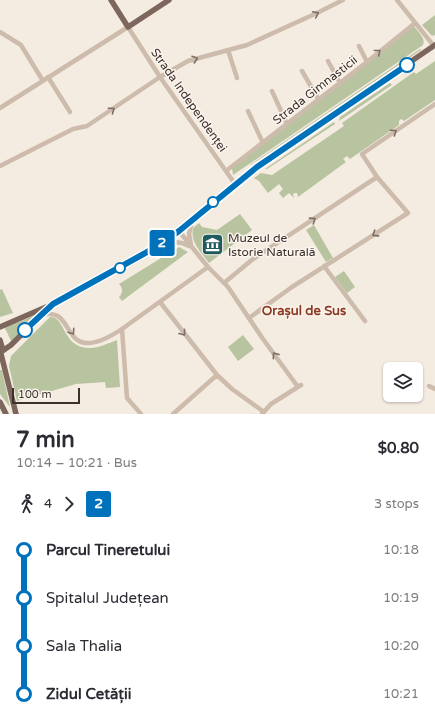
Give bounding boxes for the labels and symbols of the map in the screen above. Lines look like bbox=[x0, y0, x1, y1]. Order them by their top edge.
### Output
one-way arrow bbox=[312, 11, 320, 19]
street label: Strada Independenței bbox=[148, 46, 230, 154]
one-way arrow bbox=[374, 50, 381, 57]
street label: Strada Gimnasticii bbox=[270, 53, 360, 127]
one-way arrow bbox=[191, 55, 198, 64]
unlabelled marker bbox=[399, 57, 415, 73]
one-way arrow bbox=[107, 108, 114, 115]
one-way arrow bbox=[390, 129, 397, 137]
unlabelled marker bbox=[207, 196, 219, 208]
one-way arrow bbox=[309, 217, 316, 225]
line badge: 2 bbox=[149, 230, 175, 256]
one-way arrow bbox=[372, 230, 379, 237]
place label: Muzeul de Istorie Naturală bbox=[228, 231, 316, 259]
museum icon: Muzeul de Istorie Naturală bbox=[200, 232, 226, 258]
unlabelled marker bbox=[114, 262, 126, 274]
district label: Orașul de Sus bbox=[262, 303, 346, 319]
unlabelled marker bbox=[17, 322, 33, 338]
one-way arrow bbox=[67, 328, 74, 335]
one-way arrow bbox=[179, 329, 186, 336]
one-way arrow bbox=[272, 352, 280, 359]
scale bar bbox=[12, 386, 80, 405]

